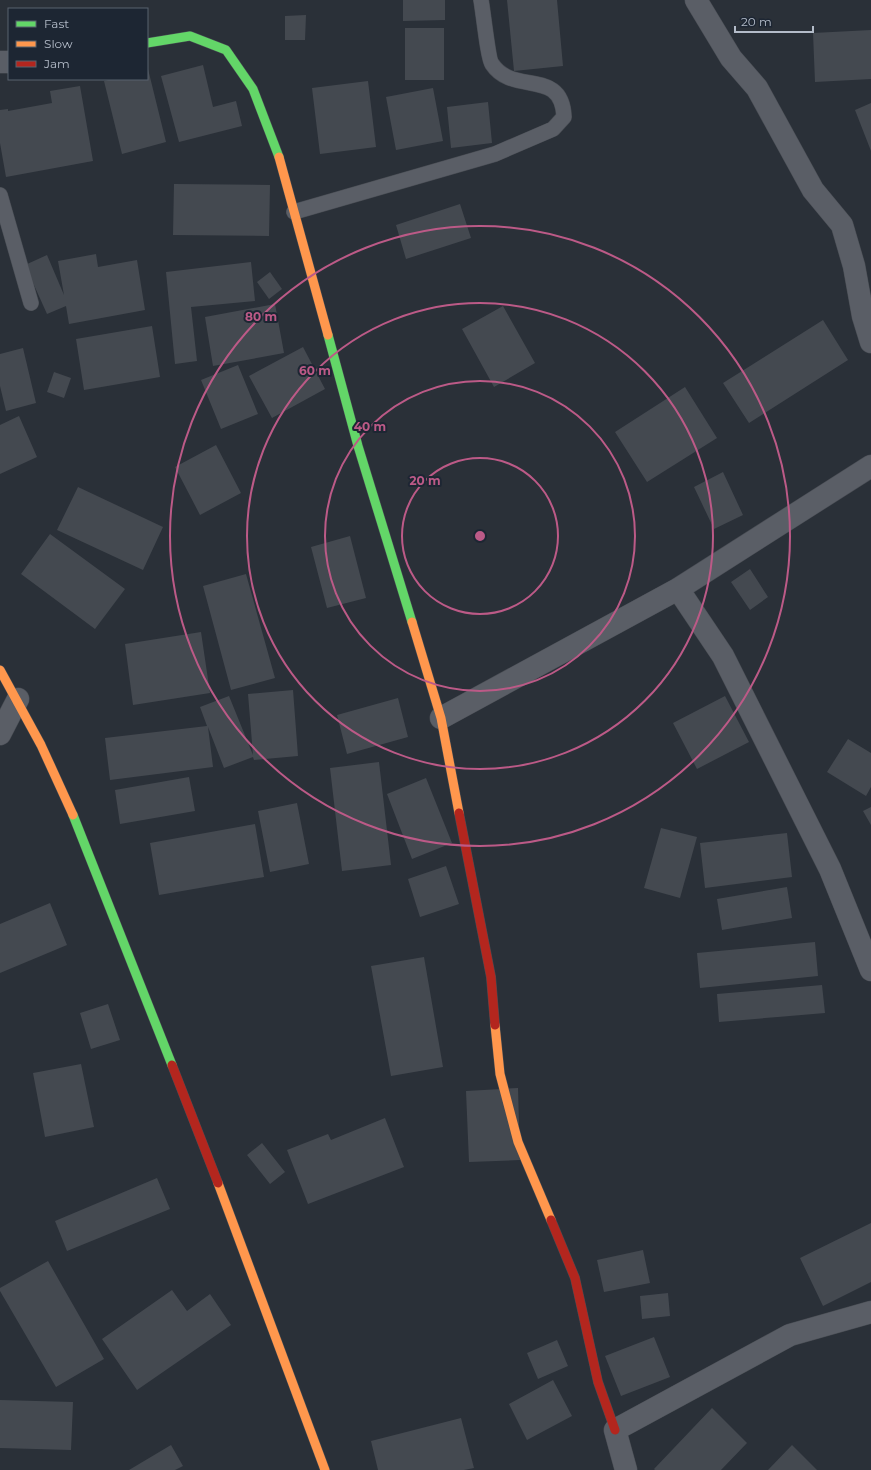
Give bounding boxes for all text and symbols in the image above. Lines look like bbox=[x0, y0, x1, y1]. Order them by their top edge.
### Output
legend bbox=[8, 8, 148, 80]
scale bar bbox=[735, 8, 813, 34]
text: 20 m bbox=[741, 14, 772, 29]
text: Fast bbox=[44, 16, 69, 31]
text: Slow bbox=[44, 36, 73, 51]
text: Jam bbox=[43, 56, 70, 71]
text: 80 m bbox=[245, 309, 277, 324]
text: 60 m bbox=[299, 363, 331, 378]
text: 40 m bbox=[354, 419, 386, 434]
text: 20 m bbox=[409, 473, 441, 488]
centre of rings bbox=[473, 529, 487, 543]

